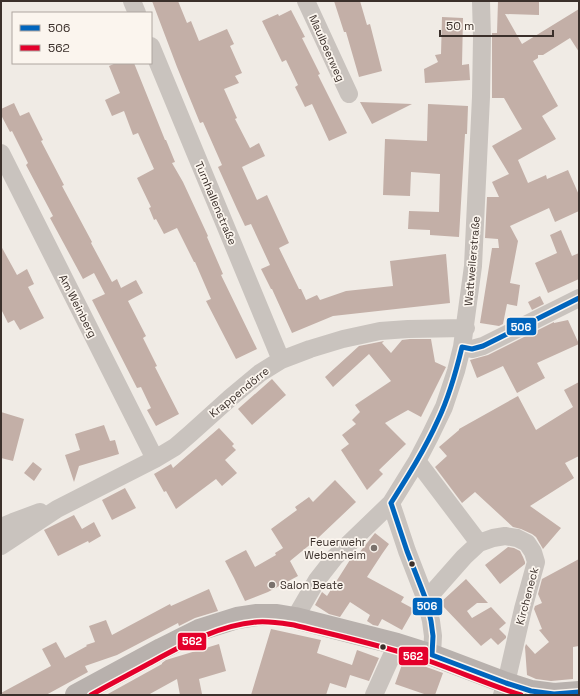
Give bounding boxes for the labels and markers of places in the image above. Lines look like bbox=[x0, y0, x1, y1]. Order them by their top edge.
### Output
place label: Feuerwehr Webenheim bbox=[304, 535, 366, 562]
marker: Feuerwehr Webenheim bbox=[369, 543, 379, 553]
unlabelled marker bbox=[407, 559, 417, 569]
place label: Salon Beate bbox=[280, 578, 343, 592]
marker: Salon Beate bbox=[267, 580, 277, 590]
unlabelled marker bbox=[378, 642, 388, 652]

